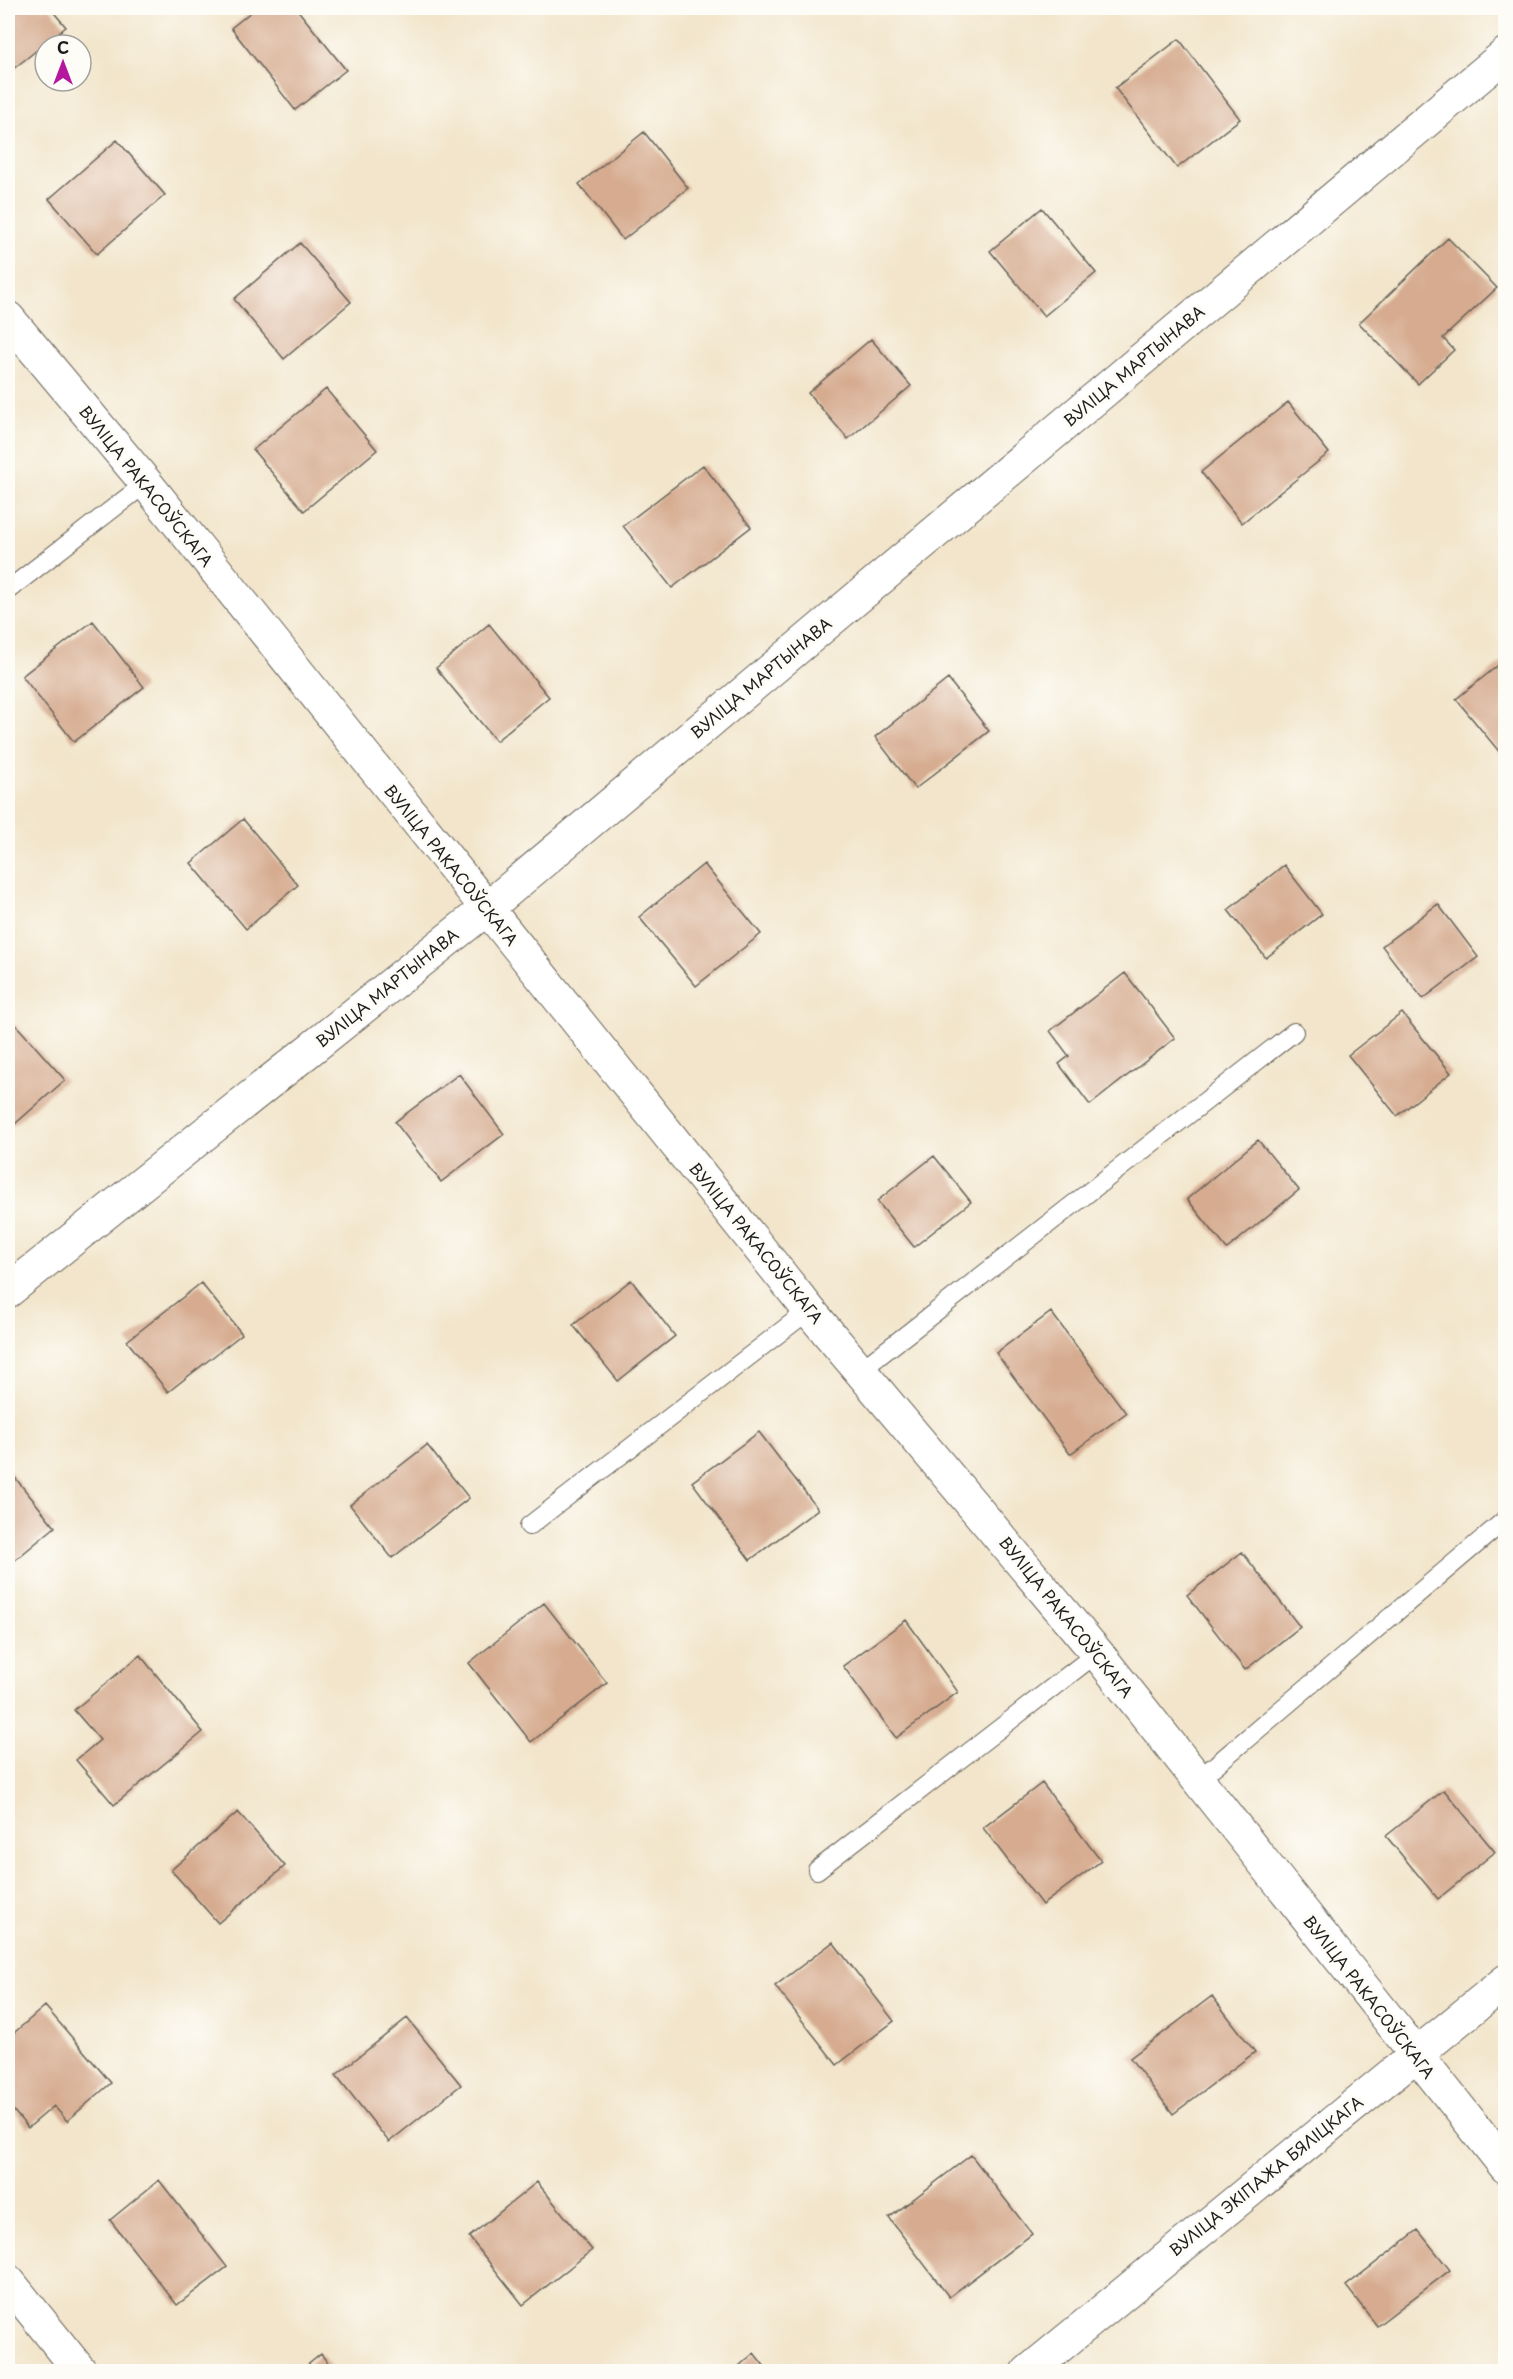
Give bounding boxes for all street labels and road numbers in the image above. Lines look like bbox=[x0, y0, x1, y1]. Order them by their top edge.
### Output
street label: ВУЛІЦА МАРТЫНАВА bbox=[1058, 299, 1209, 432]
street label: ВУЛІЦА РАКАСОЎСКАГА bbox=[74, 400, 219, 571]
street label: ВУЛІЦА МАРТЫНАВА bbox=[685, 611, 836, 744]
street label: ВУЛІЦА РАКАСОЎСКАГА bbox=[379, 779, 524, 950]
street label: ВУЛІЦА МАРТЫНАВА bbox=[310, 922, 463, 1052]
street label: ВУЛІЦА РАКАСОЎСКАГА bbox=[684, 1157, 829, 1328]
street label: ВУЛІЦА РАКАСОЎСКАГА bbox=[994, 1531, 1139, 1702]
street label: ВУЛІЦА РАКАСОЎСКАГА bbox=[1298, 1910, 1441, 2083]
street label: ВУЛІЦА ЭКІПАЖА БЯЛІЦКАГА bbox=[1163, 2089, 1367, 2261]

